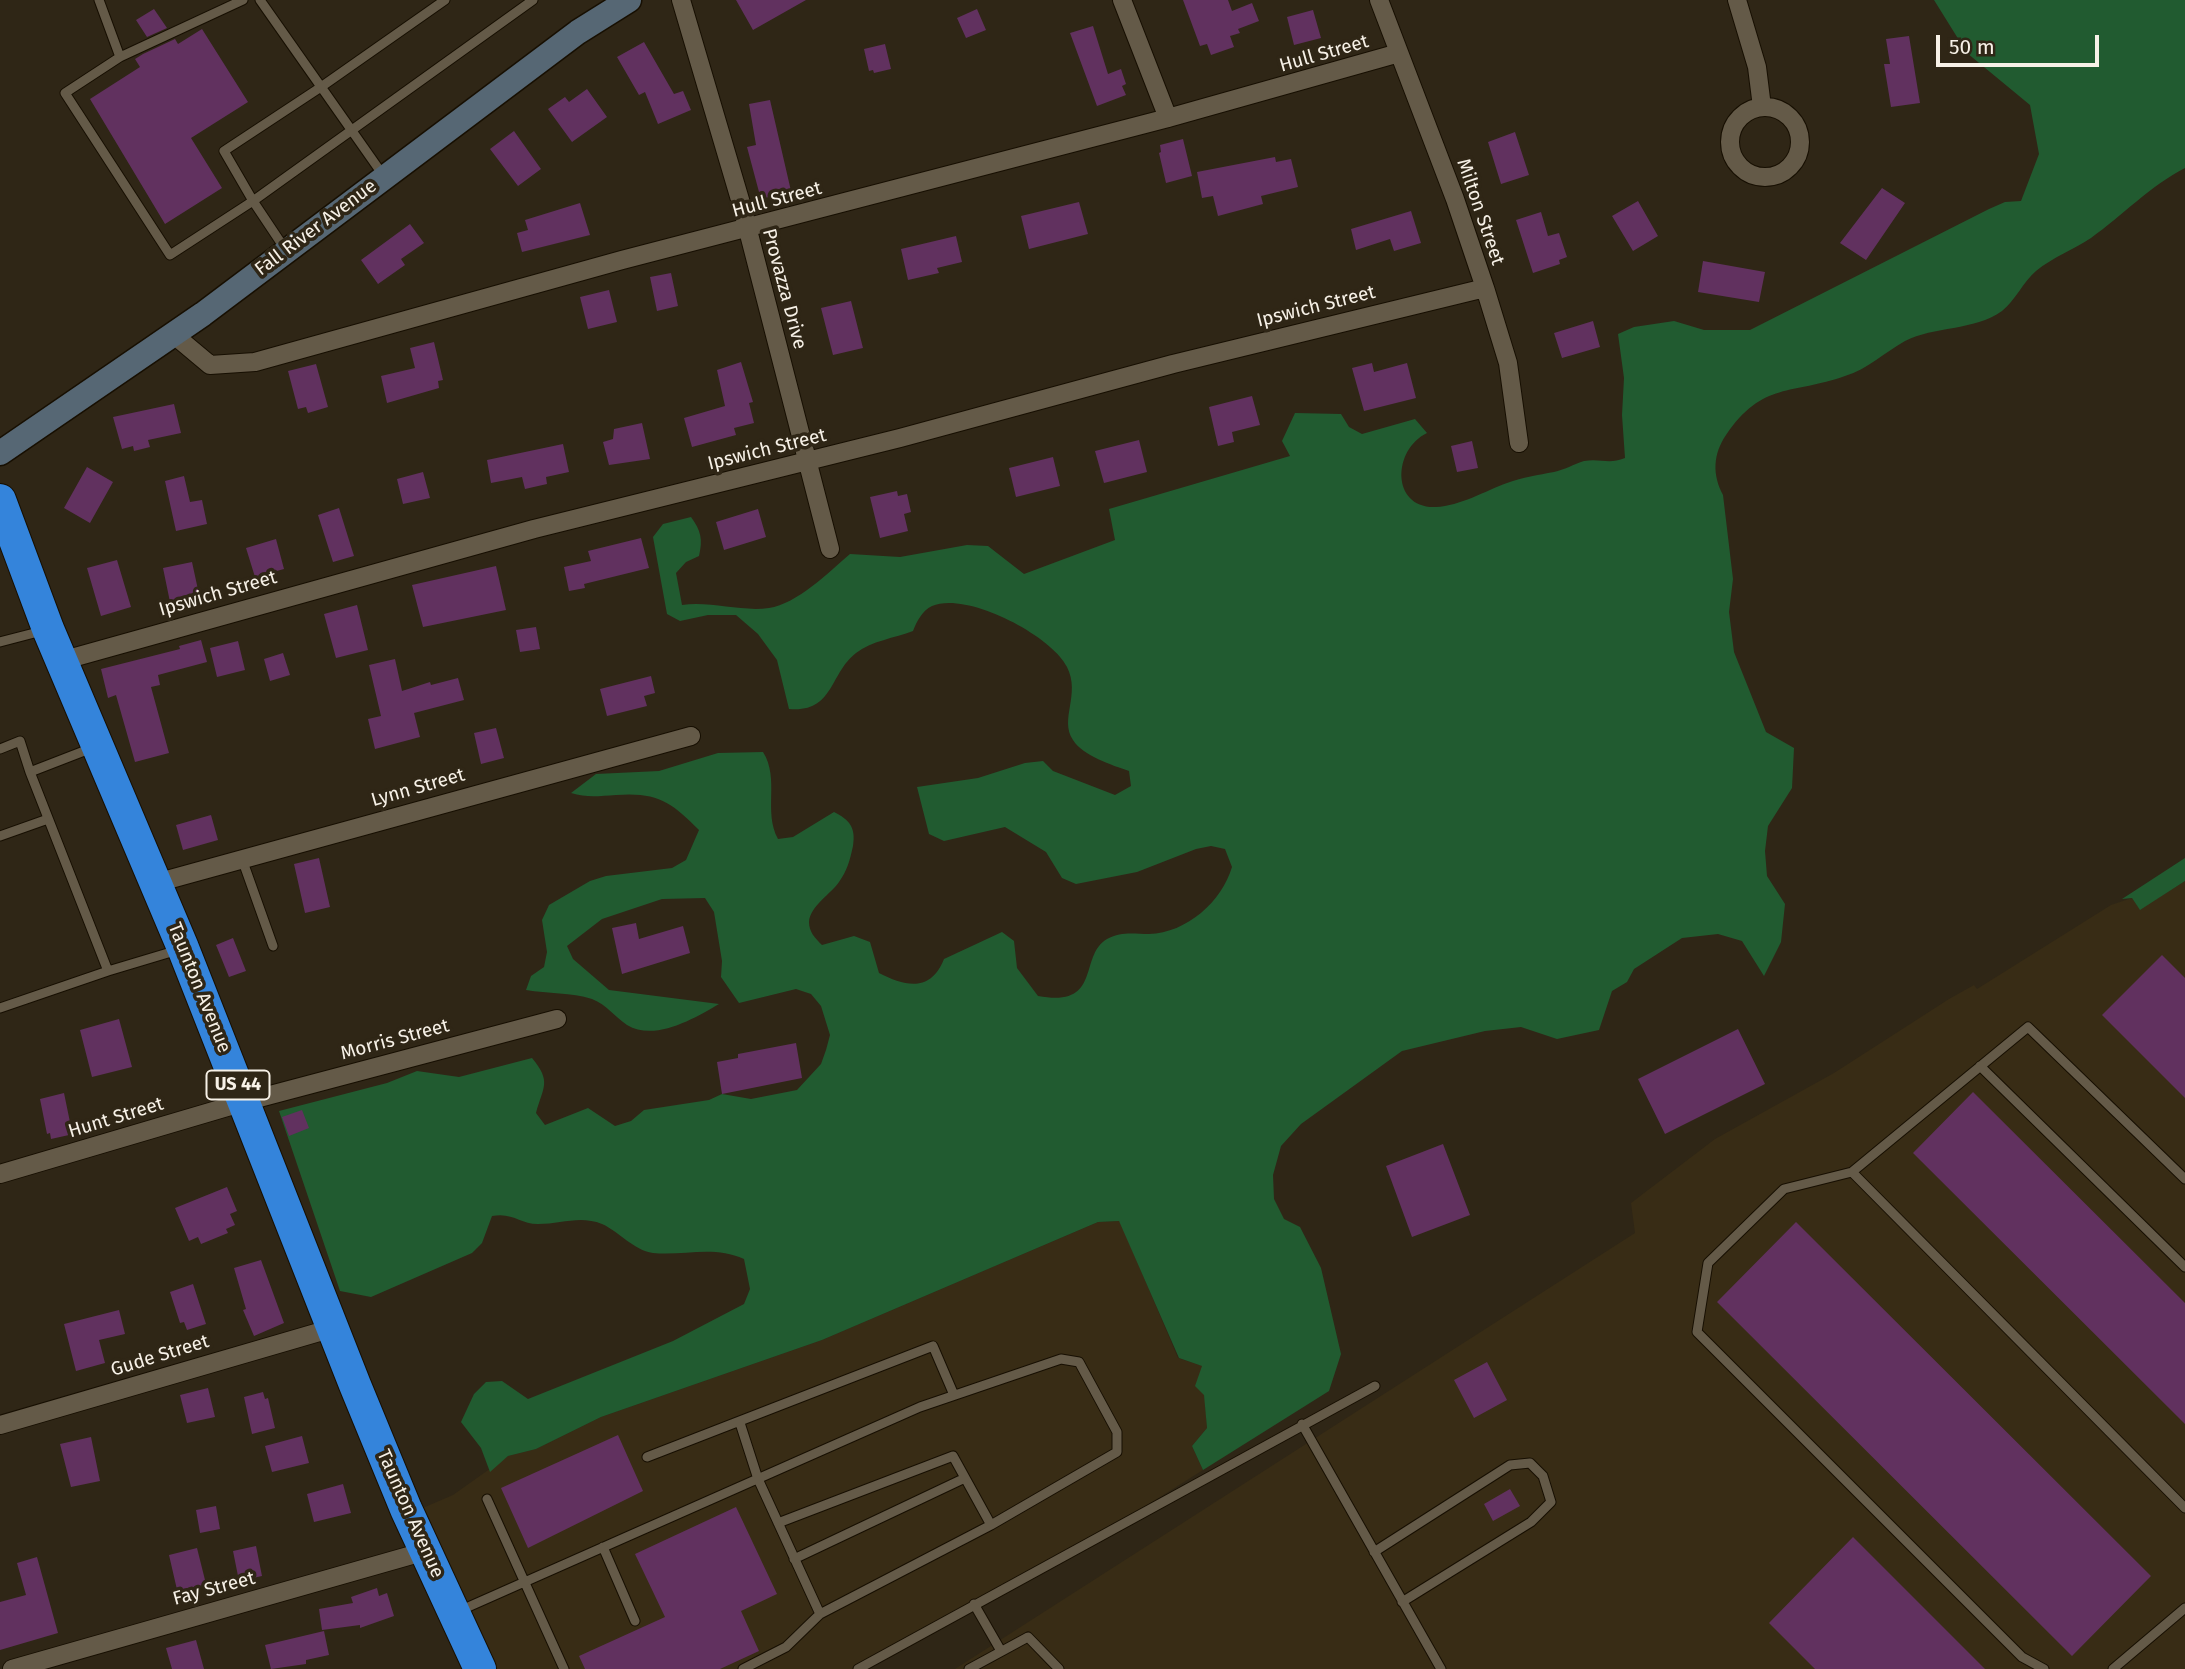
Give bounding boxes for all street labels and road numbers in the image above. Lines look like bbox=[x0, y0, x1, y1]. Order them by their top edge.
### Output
street label: Hull Street bbox=[1277, 30, 1371, 78]
street label: Milton Street bbox=[1451, 156, 1509, 268]
street label: Fall River Avenue bbox=[251, 175, 381, 281]
street label: Hull Street bbox=[730, 177, 824, 223]
street label: Provazza Drive bbox=[757, 226, 811, 352]
street label: Ipswich Street bbox=[1254, 281, 1378, 333]
street label: Ipswich Street bbox=[705, 424, 829, 476]
street label: Ipswich Street bbox=[157, 566, 279, 622]
street label: Lynn Street bbox=[369, 764, 467, 812]
street label: Taunton Avenue bbox=[163, 920, 235, 1056]
street label: Morris Street bbox=[338, 1015, 452, 1065]
road number: US 44 bbox=[206, 1070, 270, 1100]
street label: Hunt Street bbox=[66, 1093, 166, 1143]
street label: Gude Street bbox=[108, 1330, 212, 1382]
street label: Taunton Avenue bbox=[371, 1446, 449, 1582]
street label: Fay Street bbox=[170, 1567, 258, 1611]

